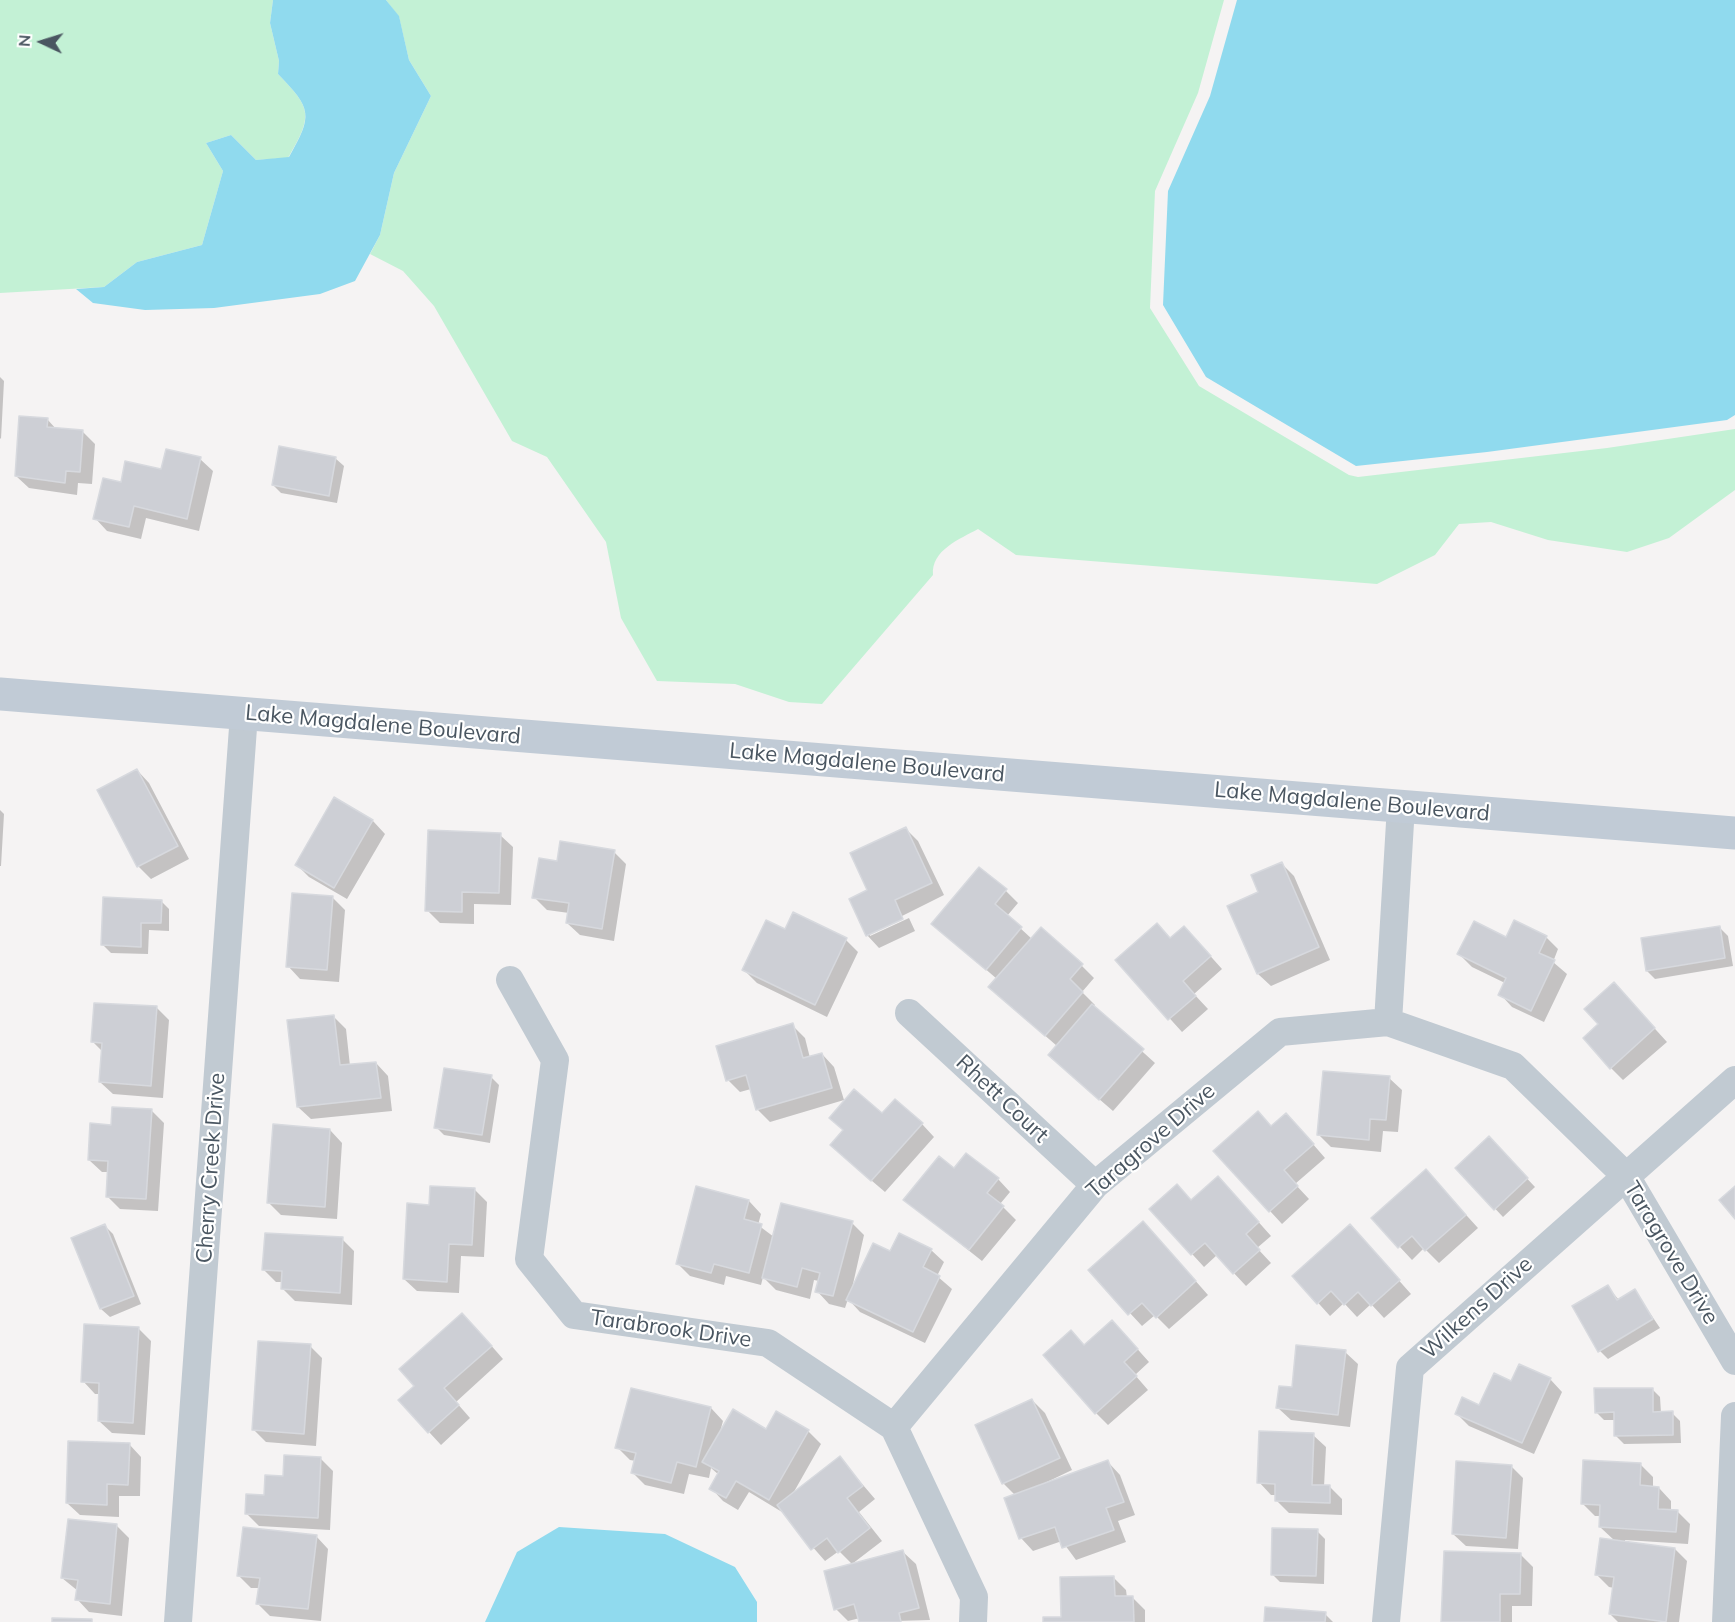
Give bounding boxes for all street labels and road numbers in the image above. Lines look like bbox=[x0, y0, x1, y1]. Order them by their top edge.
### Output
street label: Lake Magdalene Boulevard bbox=[244, 700, 522, 750]
street label: Lake Magdalene Boulevard bbox=[728, 738, 1006, 788]
street label: Lake Magdalene Boulevard bbox=[1213, 777, 1491, 827]
street label: Rhett Court bbox=[950, 1050, 1054, 1148]
street label: Cherry Creek Drive bbox=[191, 1072, 231, 1264]
street label: Taragrove Drive bbox=[1081, 1078, 1221, 1204]
street label: Taragrove Drive bbox=[1618, 1177, 1724, 1329]
street label: Wilkens Drive bbox=[1416, 1251, 1538, 1365]
street label: Tarabrook Drive bbox=[589, 1305, 753, 1353]

